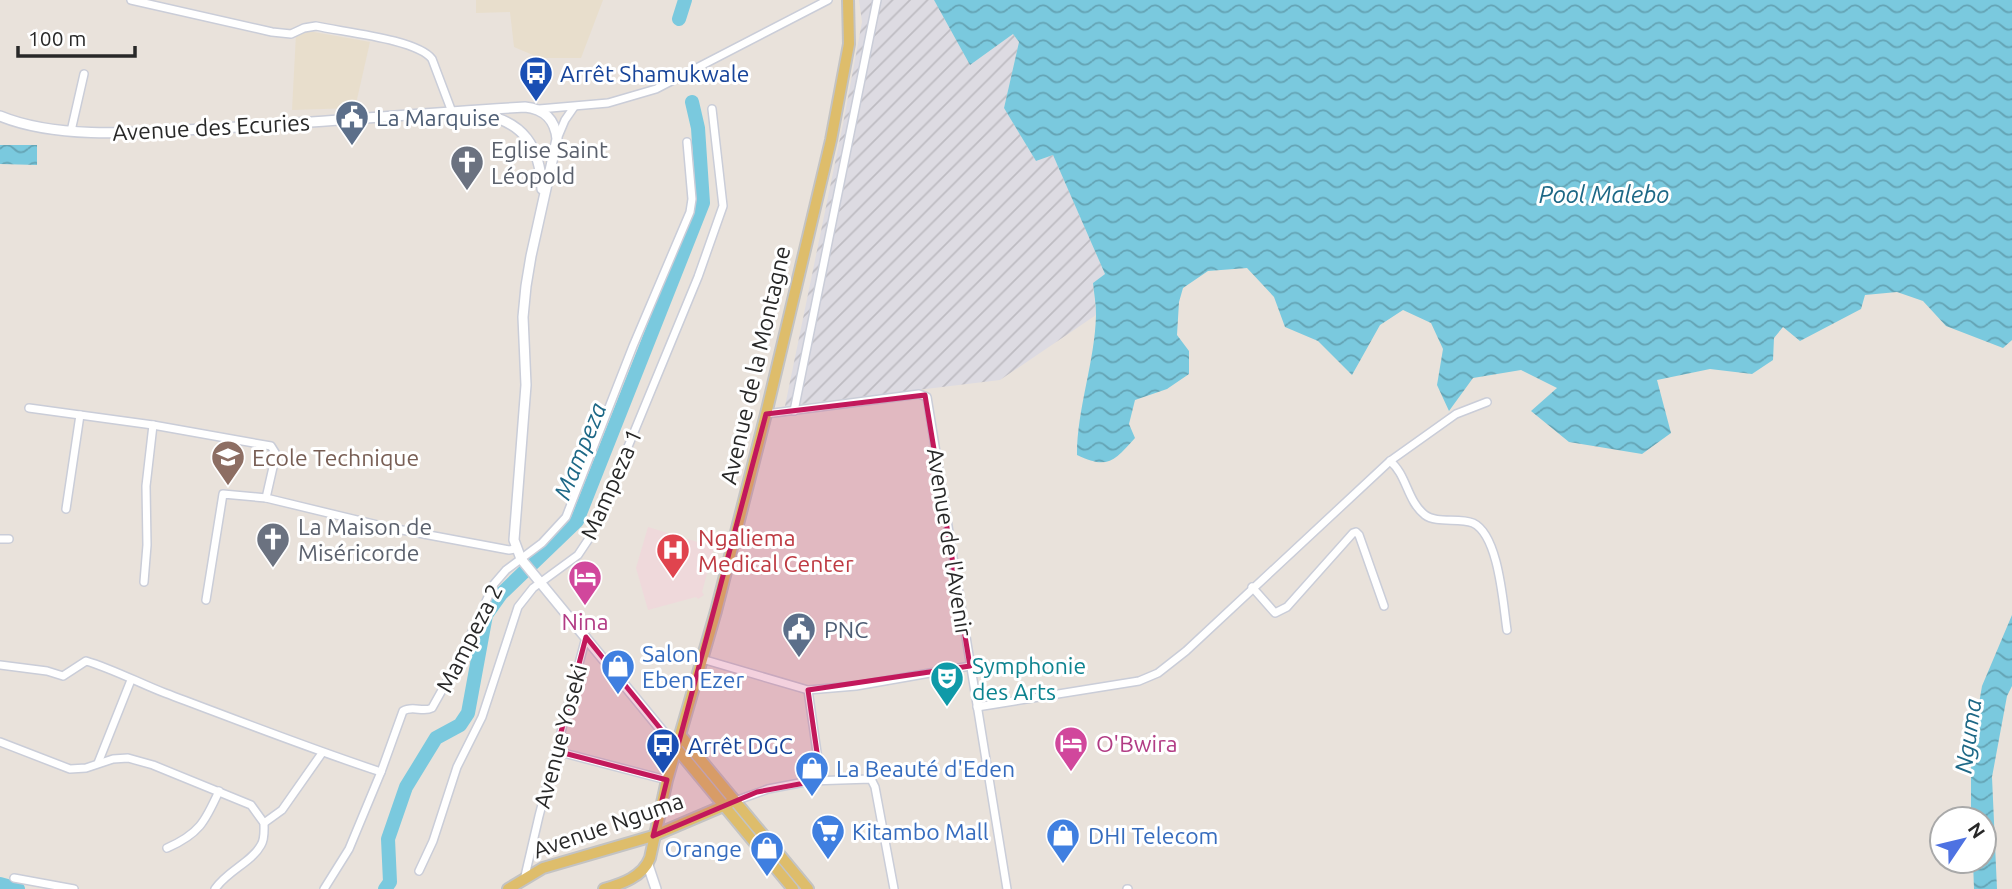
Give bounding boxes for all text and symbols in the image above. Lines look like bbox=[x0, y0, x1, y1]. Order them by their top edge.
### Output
scale bar bbox=[18, 14, 135, 58]
text: 100 m bbox=[28, 26, 86, 50]
bus stop icon: Arrêt Shamukwale bbox=[517, 54, 555, 103]
place label: Arrêt Shamukwale bbox=[560, 61, 749, 86]
public building icon: La Marquise bbox=[333, 98, 371, 147]
place label: La Marquise bbox=[376, 105, 500, 130]
street label: Avenue des Ecuries bbox=[112, 109, 310, 145]
place label: Eglise Saint Léopold bbox=[491, 137, 608, 188]
church icon: Eglise Saint Léopold bbox=[448, 143, 486, 192]
water label: Pool Malebo bbox=[1539, 181, 1669, 208]
street label: Avenue de la Montagne bbox=[715, 243, 795, 487]
water label: Mampeza bbox=[548, 399, 612, 503]
street label: Mampeza 1 bbox=[576, 425, 646, 543]
school or university icon: Ecole Technique bbox=[209, 438, 247, 487]
place label: Ecole Technique bbox=[252, 445, 419, 470]
street label: Avenue de l'Avenir bbox=[923, 446, 977, 638]
place label: La Maison de Miséricorde bbox=[298, 514, 432, 565]
church icon: La Maison de Miséricorde bbox=[254, 520, 292, 569]
place label: Ngaliema Medical Center bbox=[698, 525, 854, 576]
hospital icon: Ngaliema Medical Center bbox=[654, 531, 692, 580]
hotel icon: Nina bbox=[566, 558, 604, 607]
street label: Mampeza 2 bbox=[431, 580, 507, 696]
place label: Nina bbox=[562, 609, 608, 634]
public building icon: PNC bbox=[780, 610, 818, 659]
place label: PNC bbox=[824, 617, 868, 642]
place label: Salon Eben Ezer bbox=[642, 641, 744, 692]
shop icon: Salon Eben Ezer bbox=[599, 647, 637, 696]
place label: Symphonie des Arts bbox=[972, 653, 1086, 704]
theatre icon: Symphonie des Arts bbox=[928, 659, 966, 708]
street label: Avenue Yoseki bbox=[529, 661, 591, 811]
water label: Nguma bbox=[1949, 697, 1987, 775]
hotel icon: O'Bwira bbox=[1052, 724, 1090, 773]
bus stop icon: Arrêt DGC bbox=[644, 726, 682, 775]
place label: O'Bwira bbox=[1096, 731, 1178, 756]
place label: Arrêt DGC bbox=[688, 733, 793, 758]
shop icon: La Beauté d'Eden bbox=[793, 749, 831, 798]
place label: La Beauté d'Eden bbox=[836, 756, 1015, 781]
street label: Avenue Nguma bbox=[530, 788, 686, 862]
north arrow bbox=[1928, 805, 1998, 875]
supermarket icon: Kitambo Mall bbox=[809, 812, 847, 861]
shop icon: DHI Telecom bbox=[1044, 816, 1082, 865]
text: N bbox=[1964, 818, 1990, 842]
place label: Kitambo Mall bbox=[852, 819, 989, 844]
place label: DHI Telecom bbox=[1088, 823, 1218, 848]
shop icon: Orange bbox=[748, 829, 786, 878]
place label: Orange bbox=[665, 836, 742, 861]

